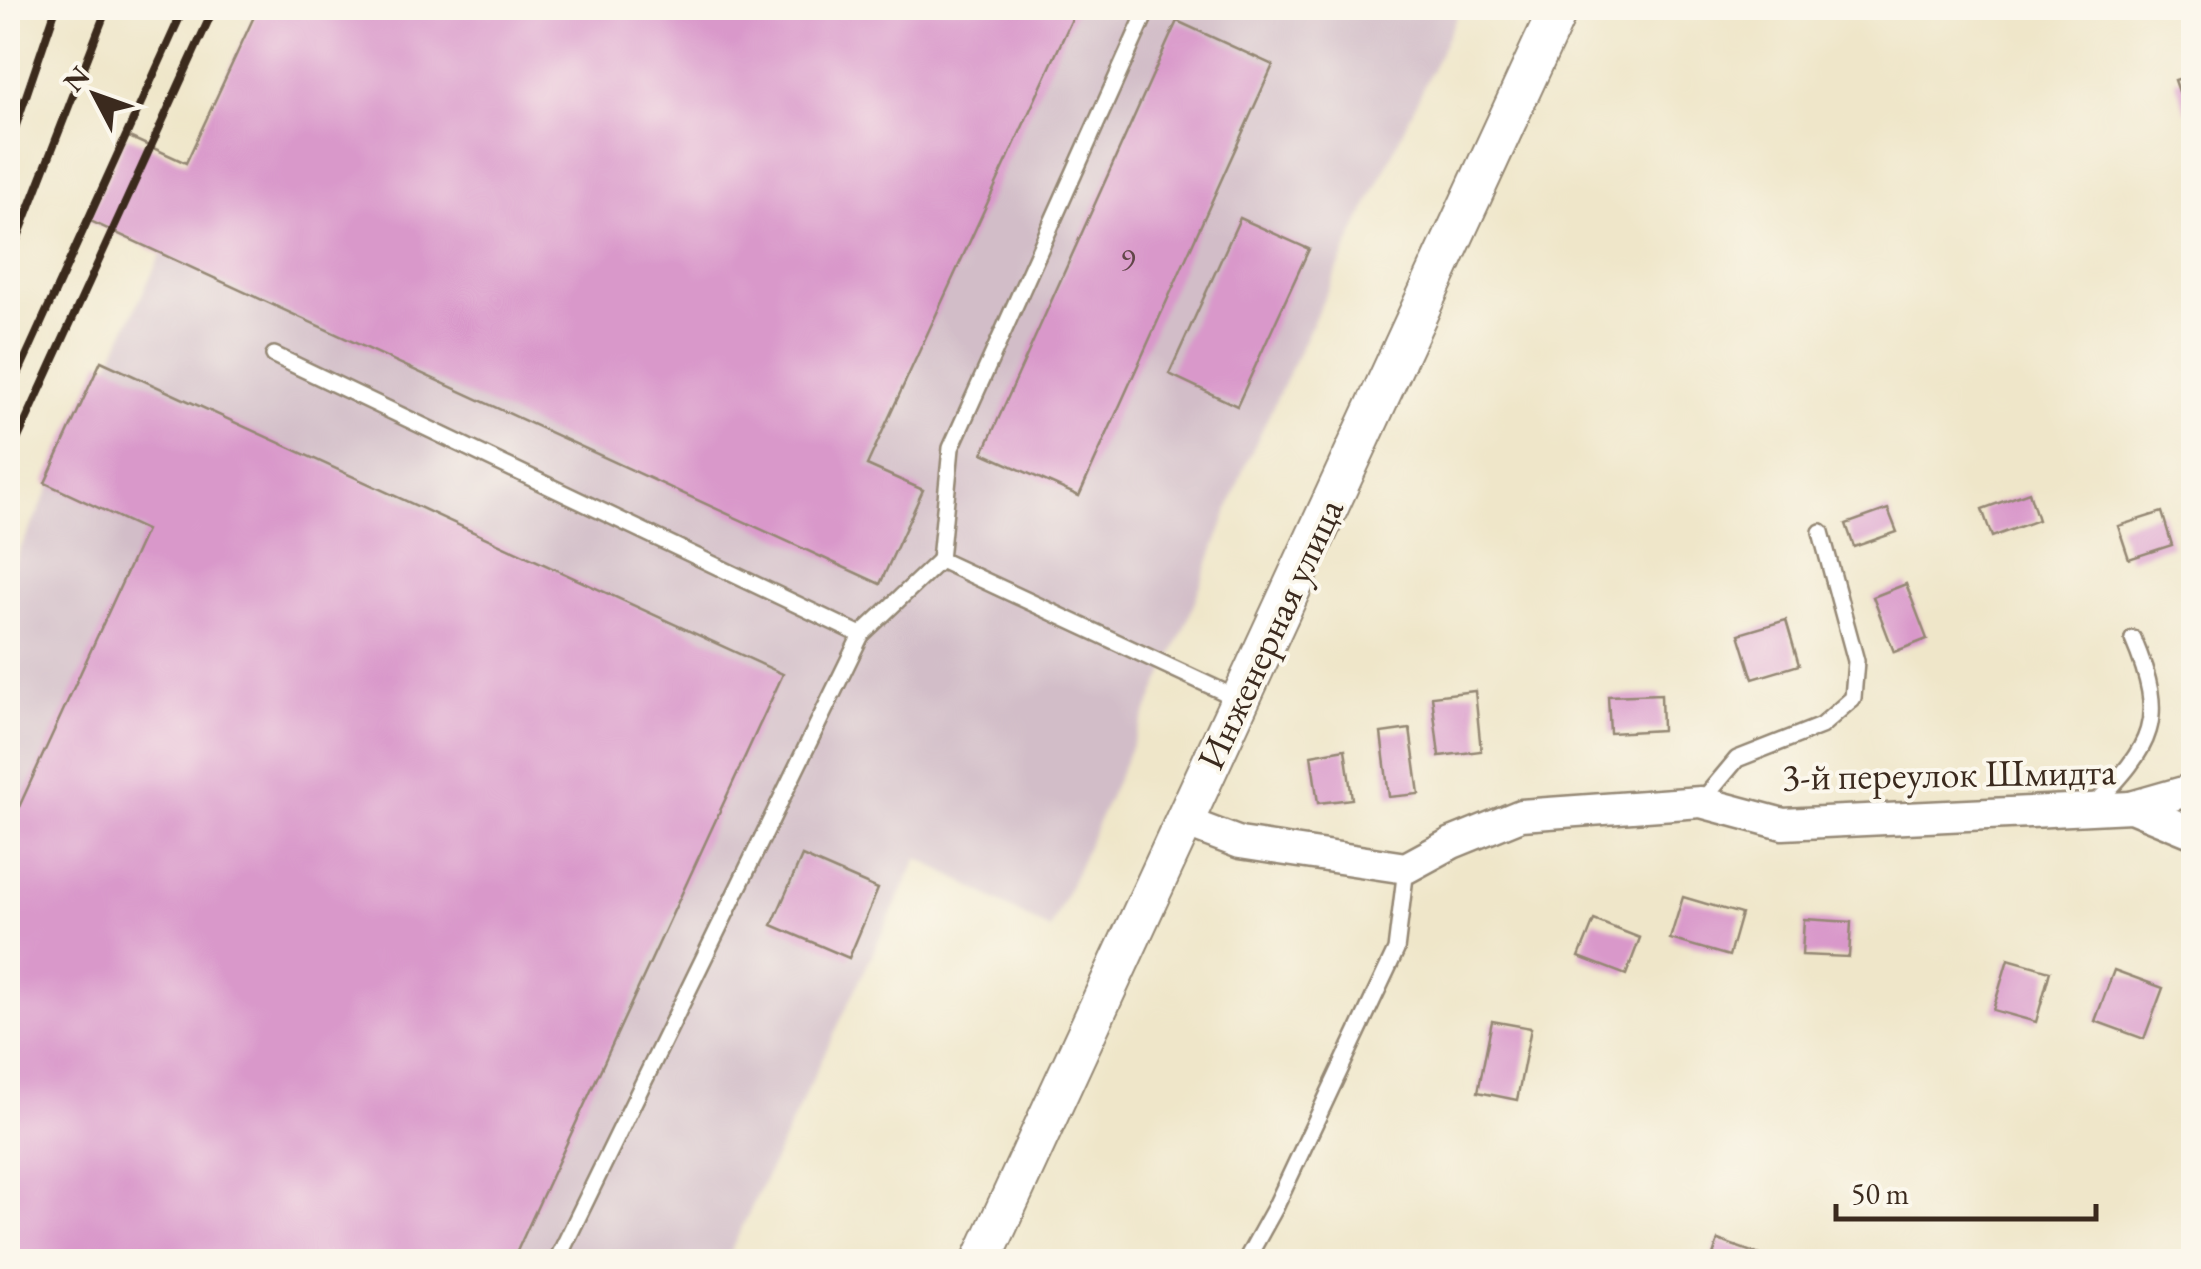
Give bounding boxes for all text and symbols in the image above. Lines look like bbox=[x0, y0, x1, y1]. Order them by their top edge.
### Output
north arrow bbox=[45, 45, 145, 145]
text: N bbox=[55, 58, 97, 99]
house number: 9 bbox=[1120, 238, 1136, 280]
street label: Инженерная улица bbox=[1185, 490, 1354, 777]
street label: 3-й переулок Шмидта bbox=[1781, 746, 2117, 801]
scale bar bbox=[1836, 1159, 2096, 1221]
text: 50 m bbox=[1851, 1174, 1909, 1213]

